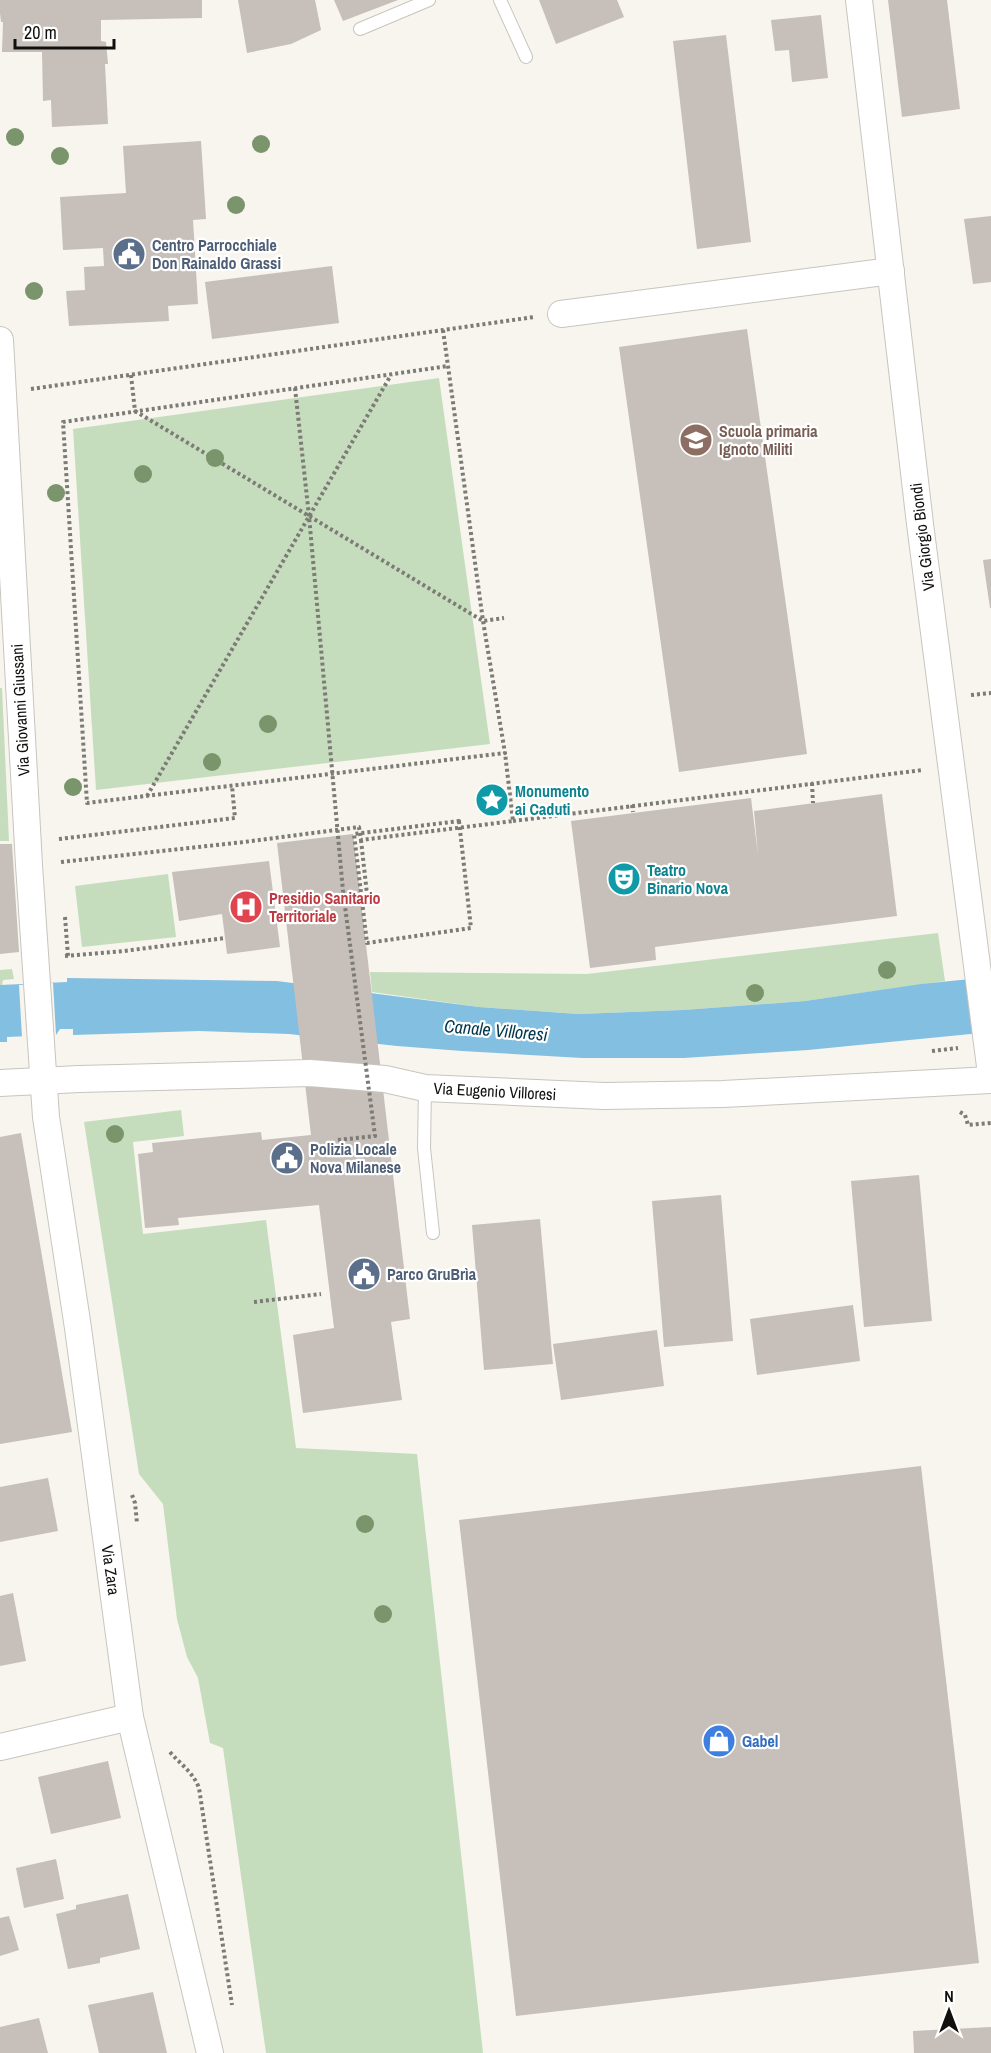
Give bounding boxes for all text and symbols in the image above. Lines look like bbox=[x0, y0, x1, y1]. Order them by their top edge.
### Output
scale bar bbox=[15, 12, 114, 50]
text: 20 m bbox=[24, 20, 57, 45]
place label: Centro Parrocchiale Don Rainaldo Grassi bbox=[152, 234, 281, 274]
public building icon: Centro Parrocchiale Don Rainaldo Grassi bbox=[111, 236, 147, 272]
place label: Scuola primaria Ignoto Militi bbox=[719, 420, 818, 460]
school or university icon: Scuola primaria Ignoto Militi bbox=[678, 422, 714, 458]
street label: Via Giorgio Biondi bbox=[904, 482, 940, 592]
street label: Via Giovanni Giussani bbox=[6, 643, 34, 777]
place label: Monumento ai Caduti bbox=[515, 780, 589, 820]
place icon: Monumento ai Caduti bbox=[474, 782, 510, 818]
place label: Teatro Binario Nova bbox=[647, 859, 729, 899]
theatre icon: Teatro Binario Nova bbox=[606, 861, 642, 897]
place label: Presidio Sanitario Territoriale bbox=[269, 887, 381, 927]
hospital icon: Presidio Sanitario Territoriale bbox=[228, 889, 264, 925]
water label: Canale Villoresi bbox=[443, 1013, 549, 1047]
street label: Via Eugenio Villoresi bbox=[433, 1077, 557, 1105]
place label: Polizia Locale Nova Milanese bbox=[310, 1138, 401, 1178]
public building icon: Polizia Locale Nova Milanese bbox=[269, 1140, 305, 1176]
public building icon: Parco GruBrìa bbox=[346, 1256, 382, 1292]
place label: Parco GruBrìa bbox=[387, 1263, 477, 1285]
street label: Via Zara bbox=[97, 1544, 125, 1597]
shop icon: Gabel bbox=[701, 1723, 737, 1759]
place label: Gabel bbox=[742, 1730, 778, 1752]
north arrow bbox=[919, 1981, 979, 2041]
text: N bbox=[944, 1985, 954, 2007]

